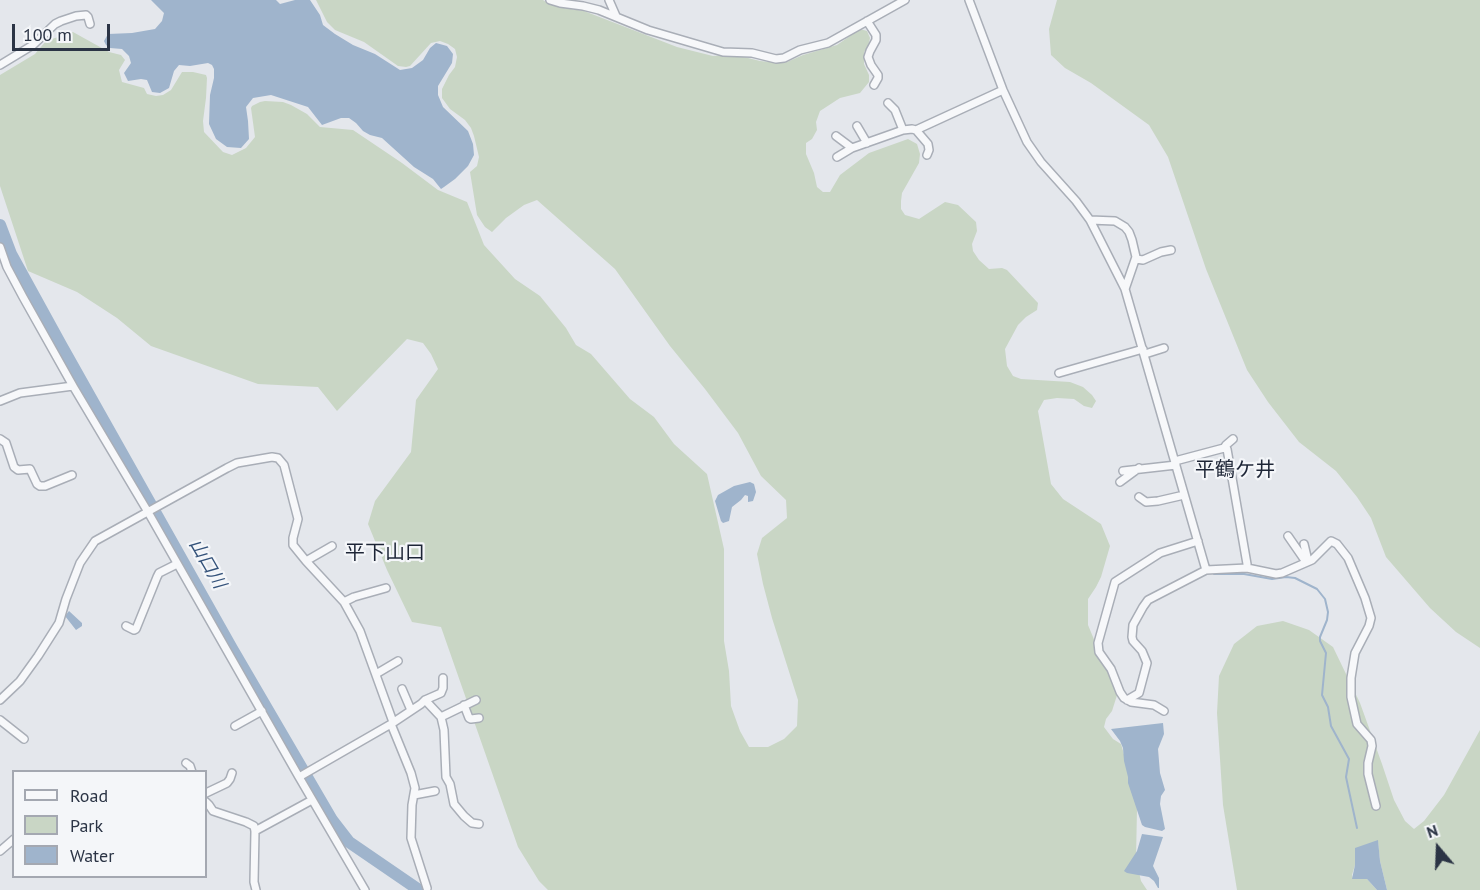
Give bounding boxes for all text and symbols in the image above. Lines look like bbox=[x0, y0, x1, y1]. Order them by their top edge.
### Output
scale bar bbox=[15, 12, 112, 50]
text: 100 m bbox=[23, 23, 72, 46]
district label: 平鶴ケ井 bbox=[1195, 458, 1275, 482]
water label: 山口川 bbox=[184, 535, 230, 593]
district label: 平下山口 bbox=[345, 541, 425, 565]
legend bbox=[12, 770, 207, 878]
text: Road bbox=[70, 784, 108, 807]
text: Park bbox=[70, 814, 103, 837]
north arrow bbox=[1408, 818, 1468, 878]
text: N bbox=[1424, 820, 1440, 842]
text: Water bbox=[70, 844, 114, 867]

